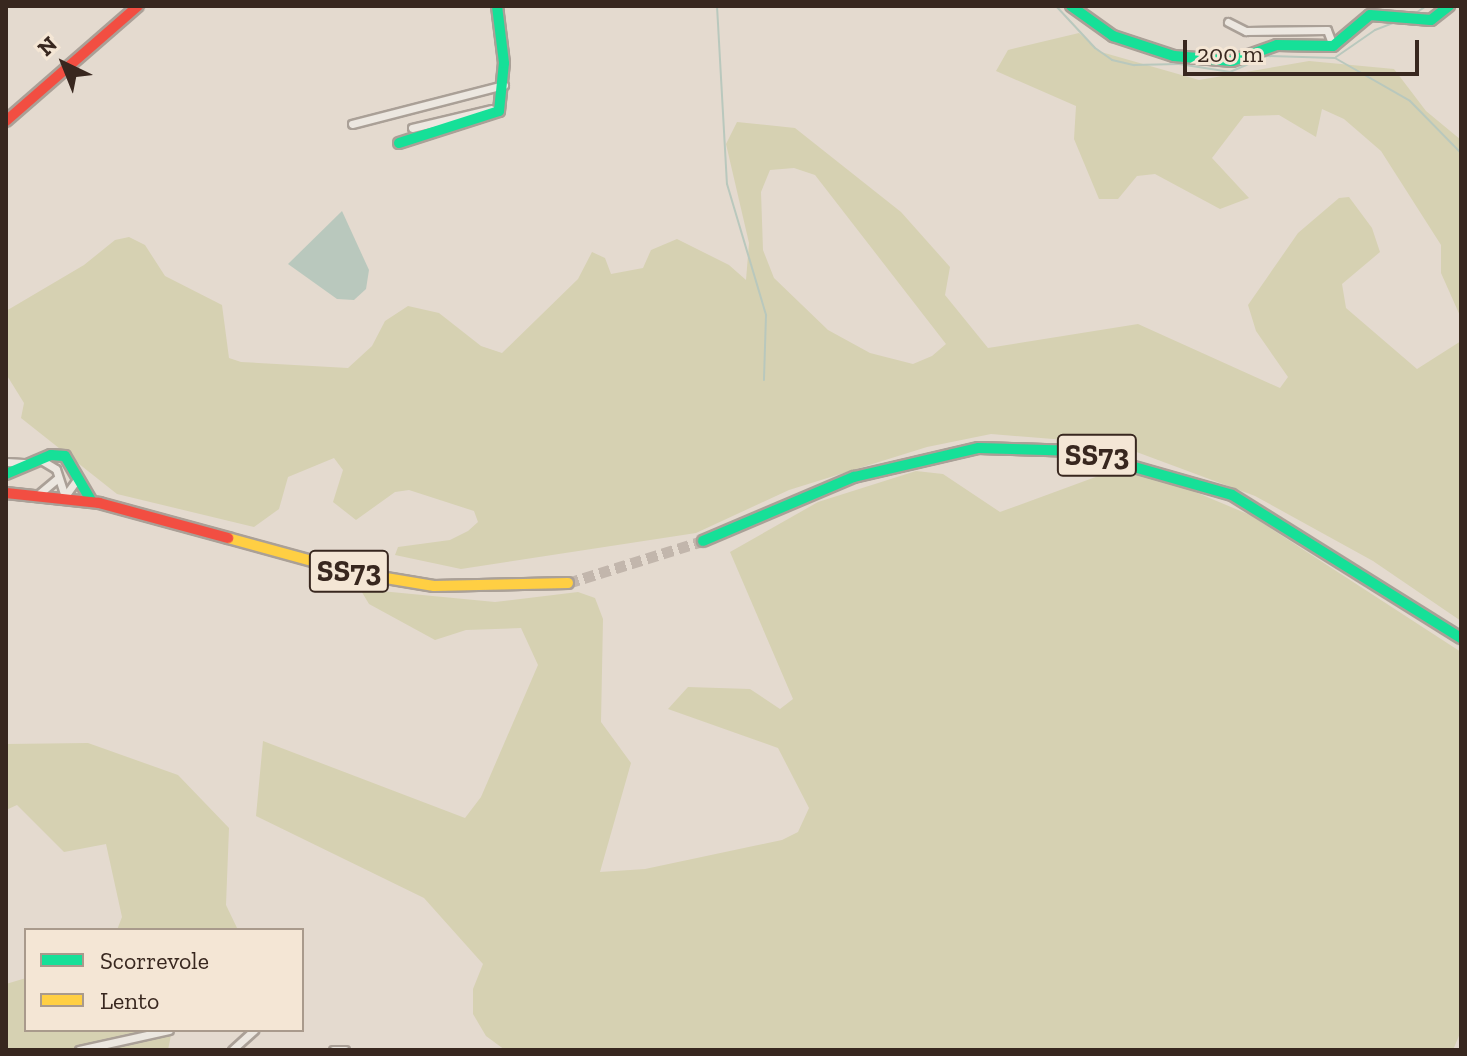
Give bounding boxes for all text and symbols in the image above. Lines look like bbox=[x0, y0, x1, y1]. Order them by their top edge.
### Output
north arrow bbox=[24, 24, 104, 104]
scale bar bbox=[1187, 24, 1423, 74]
text: N bbox=[32, 31, 63, 62]
text: 200 m bbox=[1197, 39, 1263, 68]
road number: SS73 bbox=[1055, 429, 1139, 481]
road number: SS73 bbox=[307, 545, 391, 597]
legend bbox=[24, 928, 304, 1032]
text: Scorrevole bbox=[100, 946, 209, 975]
text: Lento bbox=[100, 986, 159, 1015]

